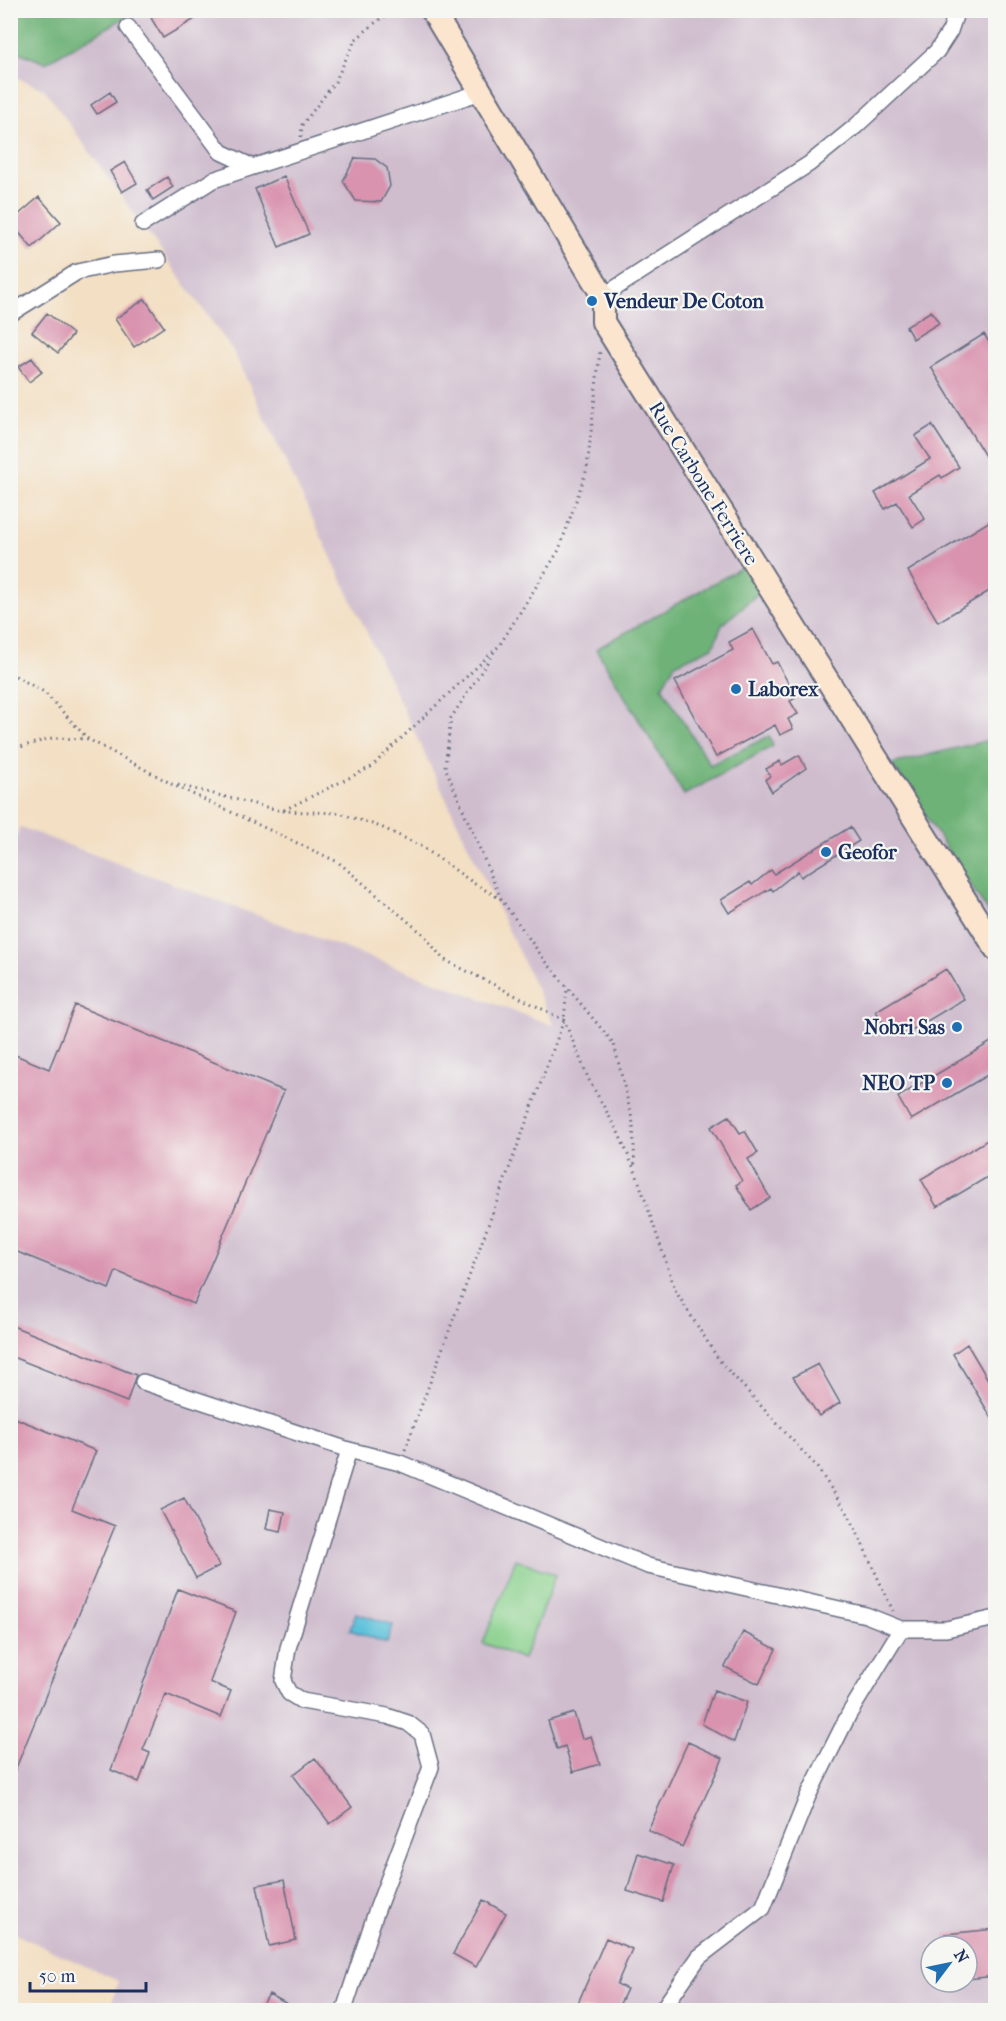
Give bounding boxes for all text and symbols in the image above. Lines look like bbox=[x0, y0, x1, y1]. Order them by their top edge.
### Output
place label: Vendeur De Coton bbox=[603, 290, 764, 313]
marker: Vendeur De Coton bbox=[585, 294, 599, 308]
street label: Rue Carbone Ferriere bbox=[644, 397, 763, 569]
place label: Laborex bbox=[748, 678, 819, 701]
marker: Laborex bbox=[729, 682, 743, 696]
place label: Geofor bbox=[838, 841, 897, 864]
marker: Geofor bbox=[819, 845, 833, 859]
place label: Nobri Sas bbox=[864, 1016, 946, 1039]
marker: Nobri Sas bbox=[950, 1020, 964, 1034]
place label: NEO TP bbox=[862, 1072, 935, 1095]
marker: NEO TP bbox=[940, 1076, 954, 1090]
north arrow bbox=[919, 1934, 979, 1994]
text: N bbox=[950, 1946, 973, 1967]
scale bar bbox=[30, 1955, 146, 1993]
text: 50 m bbox=[39, 1966, 76, 1987]

